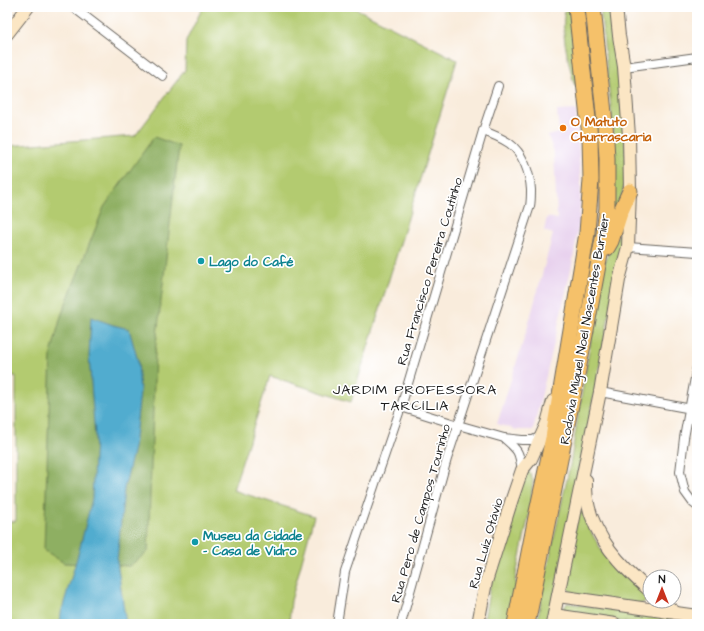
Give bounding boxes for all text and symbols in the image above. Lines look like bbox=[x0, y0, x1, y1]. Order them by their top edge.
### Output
place label: O Matuto Churrascaria bbox=[571, 113, 652, 146]
marker: O Matuto Churrascaria bbox=[558, 123, 568, 133]
street label: Rua Francisco Pereira Coutinho bbox=[393, 175, 467, 367]
street label: Rodovia Miguel Noel Nascentes Burnier bbox=[556, 212, 615, 446]
place label: Lago do Café bbox=[209, 253, 294, 273]
marker: Lago do Café bbox=[196, 256, 206, 266]
district label: JARDIM PROFESSORA TARCÍLIA bbox=[333, 380, 497, 416]
street label: Rua Pero de Campos Tourinho bbox=[387, 421, 455, 605]
street label: Rua Luíz Otávio bbox=[464, 495, 508, 591]
place label: Museu da Cidade - Casa de Vidro bbox=[203, 527, 302, 560]
marker: Museu da Cidade - Casa de Vidro bbox=[190, 537, 200, 547]
north arrow bbox=[642, 569, 682, 609]
text: N bbox=[659, 572, 666, 587]

